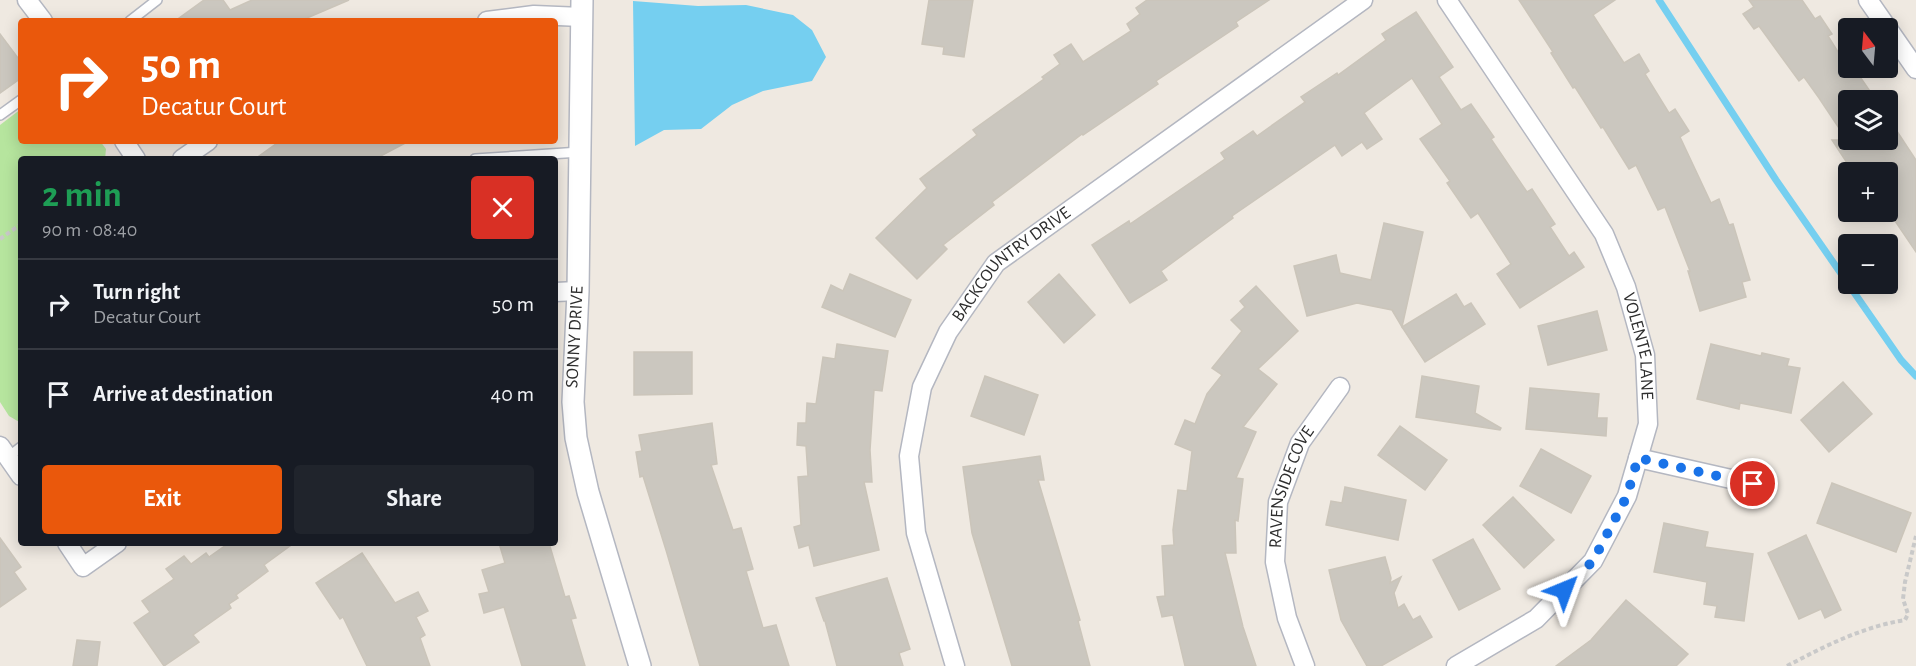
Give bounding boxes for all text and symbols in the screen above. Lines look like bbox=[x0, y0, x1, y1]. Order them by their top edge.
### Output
north arrow bbox=[1838, 18, 1898, 78]
map controls bbox=[1838, 18, 1898, 294]
icon: right bbox=[42, 42, 120, 120]
text: 50 m bbox=[141, 44, 221, 86]
button: layers bbox=[1838, 90, 1898, 150]
text: Decatur Court bbox=[141, 93, 286, 120]
button: + bbox=[1838, 162, 1898, 222]
button: close bbox=[471, 176, 534, 239]
text: 2 min bbox=[42, 177, 122, 213]
street label: BACKCOUNTRY DRIVE bbox=[949, 204, 1074, 325]
text: 90 m · 08:40 bbox=[42, 220, 137, 240]
button: − bbox=[1838, 234, 1898, 294]
text: Turn right bbox=[93, 281, 180, 303]
street label: SONNY DRIVE bbox=[563, 285, 587, 388]
icon: right bbox=[42, 288, 75, 321]
street label: VOLENTE LANE bbox=[1619, 291, 1656, 400]
text: 50 m bbox=[492, 293, 534, 315]
text: Decatur Court bbox=[93, 307, 201, 327]
icon: arrive bbox=[42, 378, 75, 411]
text: Arrive at destination bbox=[93, 383, 273, 405]
text: 40 m bbox=[491, 383, 534, 405]
street label: RAVENSIDE COVE bbox=[1267, 423, 1318, 549]
pin bbox=[1727, 458, 1778, 509]
button: Exit bbox=[42, 465, 282, 534]
button: Share bbox=[294, 465, 534, 534]
icon: arrive bbox=[1736, 467, 1769, 500]
position arrow bbox=[1532, 558, 1596, 622]

